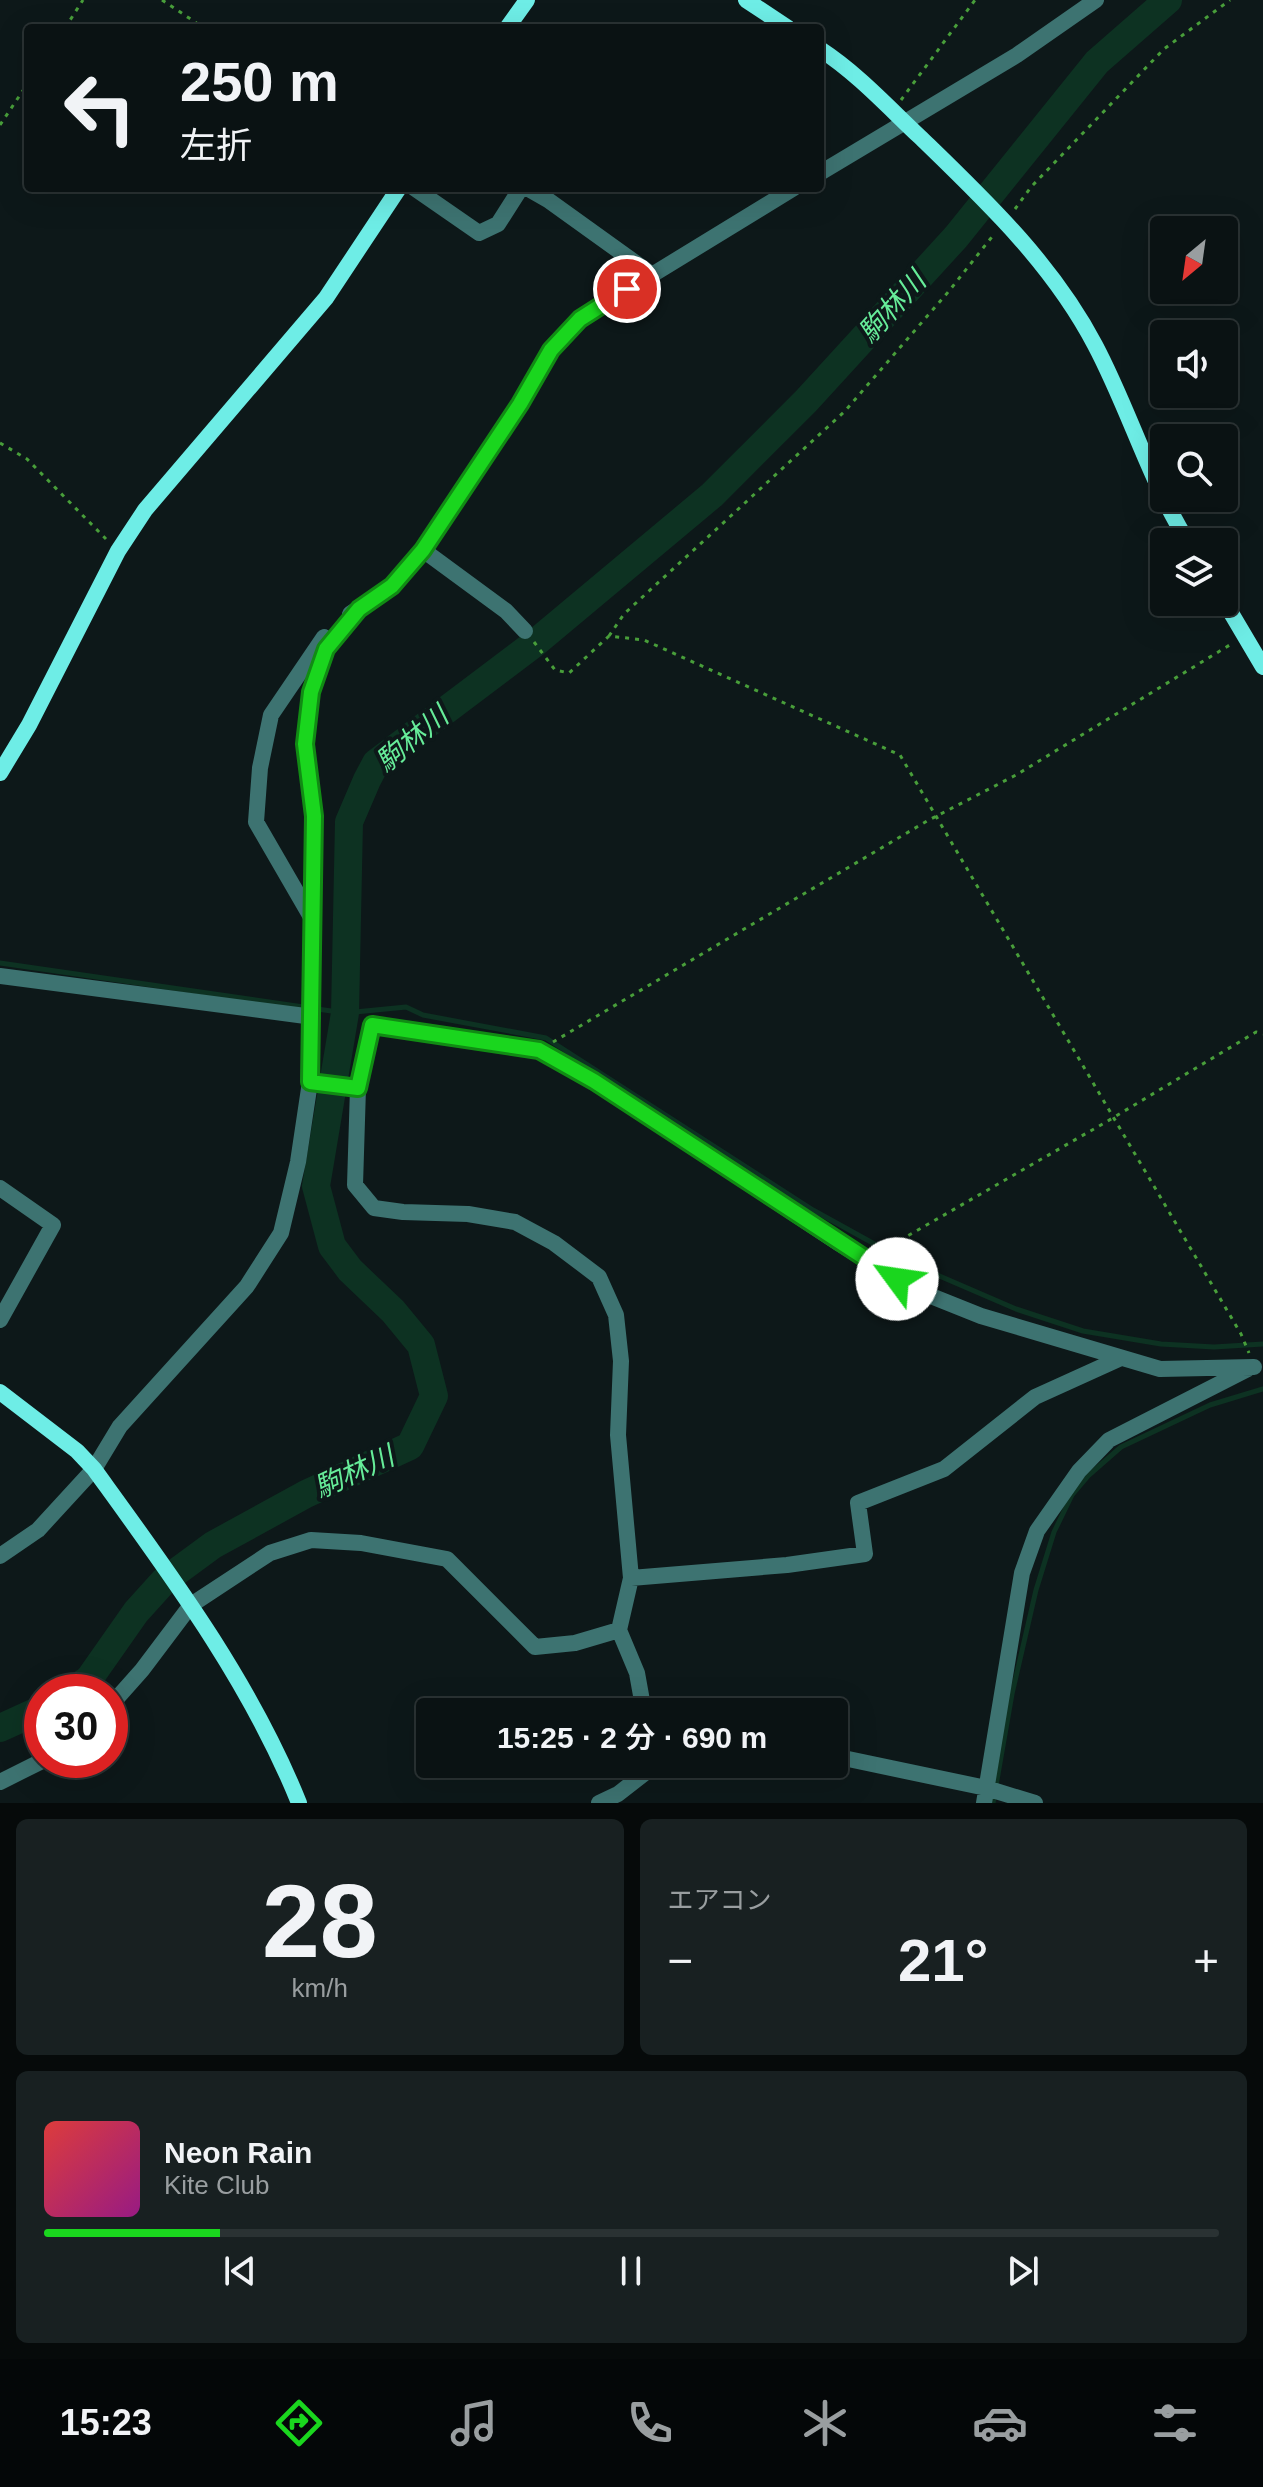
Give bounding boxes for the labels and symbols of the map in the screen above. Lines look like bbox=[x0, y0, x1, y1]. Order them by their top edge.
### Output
north arrow bbox=[1150, 216, 1238, 304]
pin bbox=[593, 255, 661, 323]
water label: 駒林川 bbox=[852, 263, 934, 349]
water label: 駒林川 bbox=[370, 698, 456, 778]
position arrow bbox=[855, 1237, 939, 1321]
water label: 駒林川 bbox=[309, 1439, 401, 1504]
speed limit sign: 30 bbox=[24, 1674, 128, 1778]

